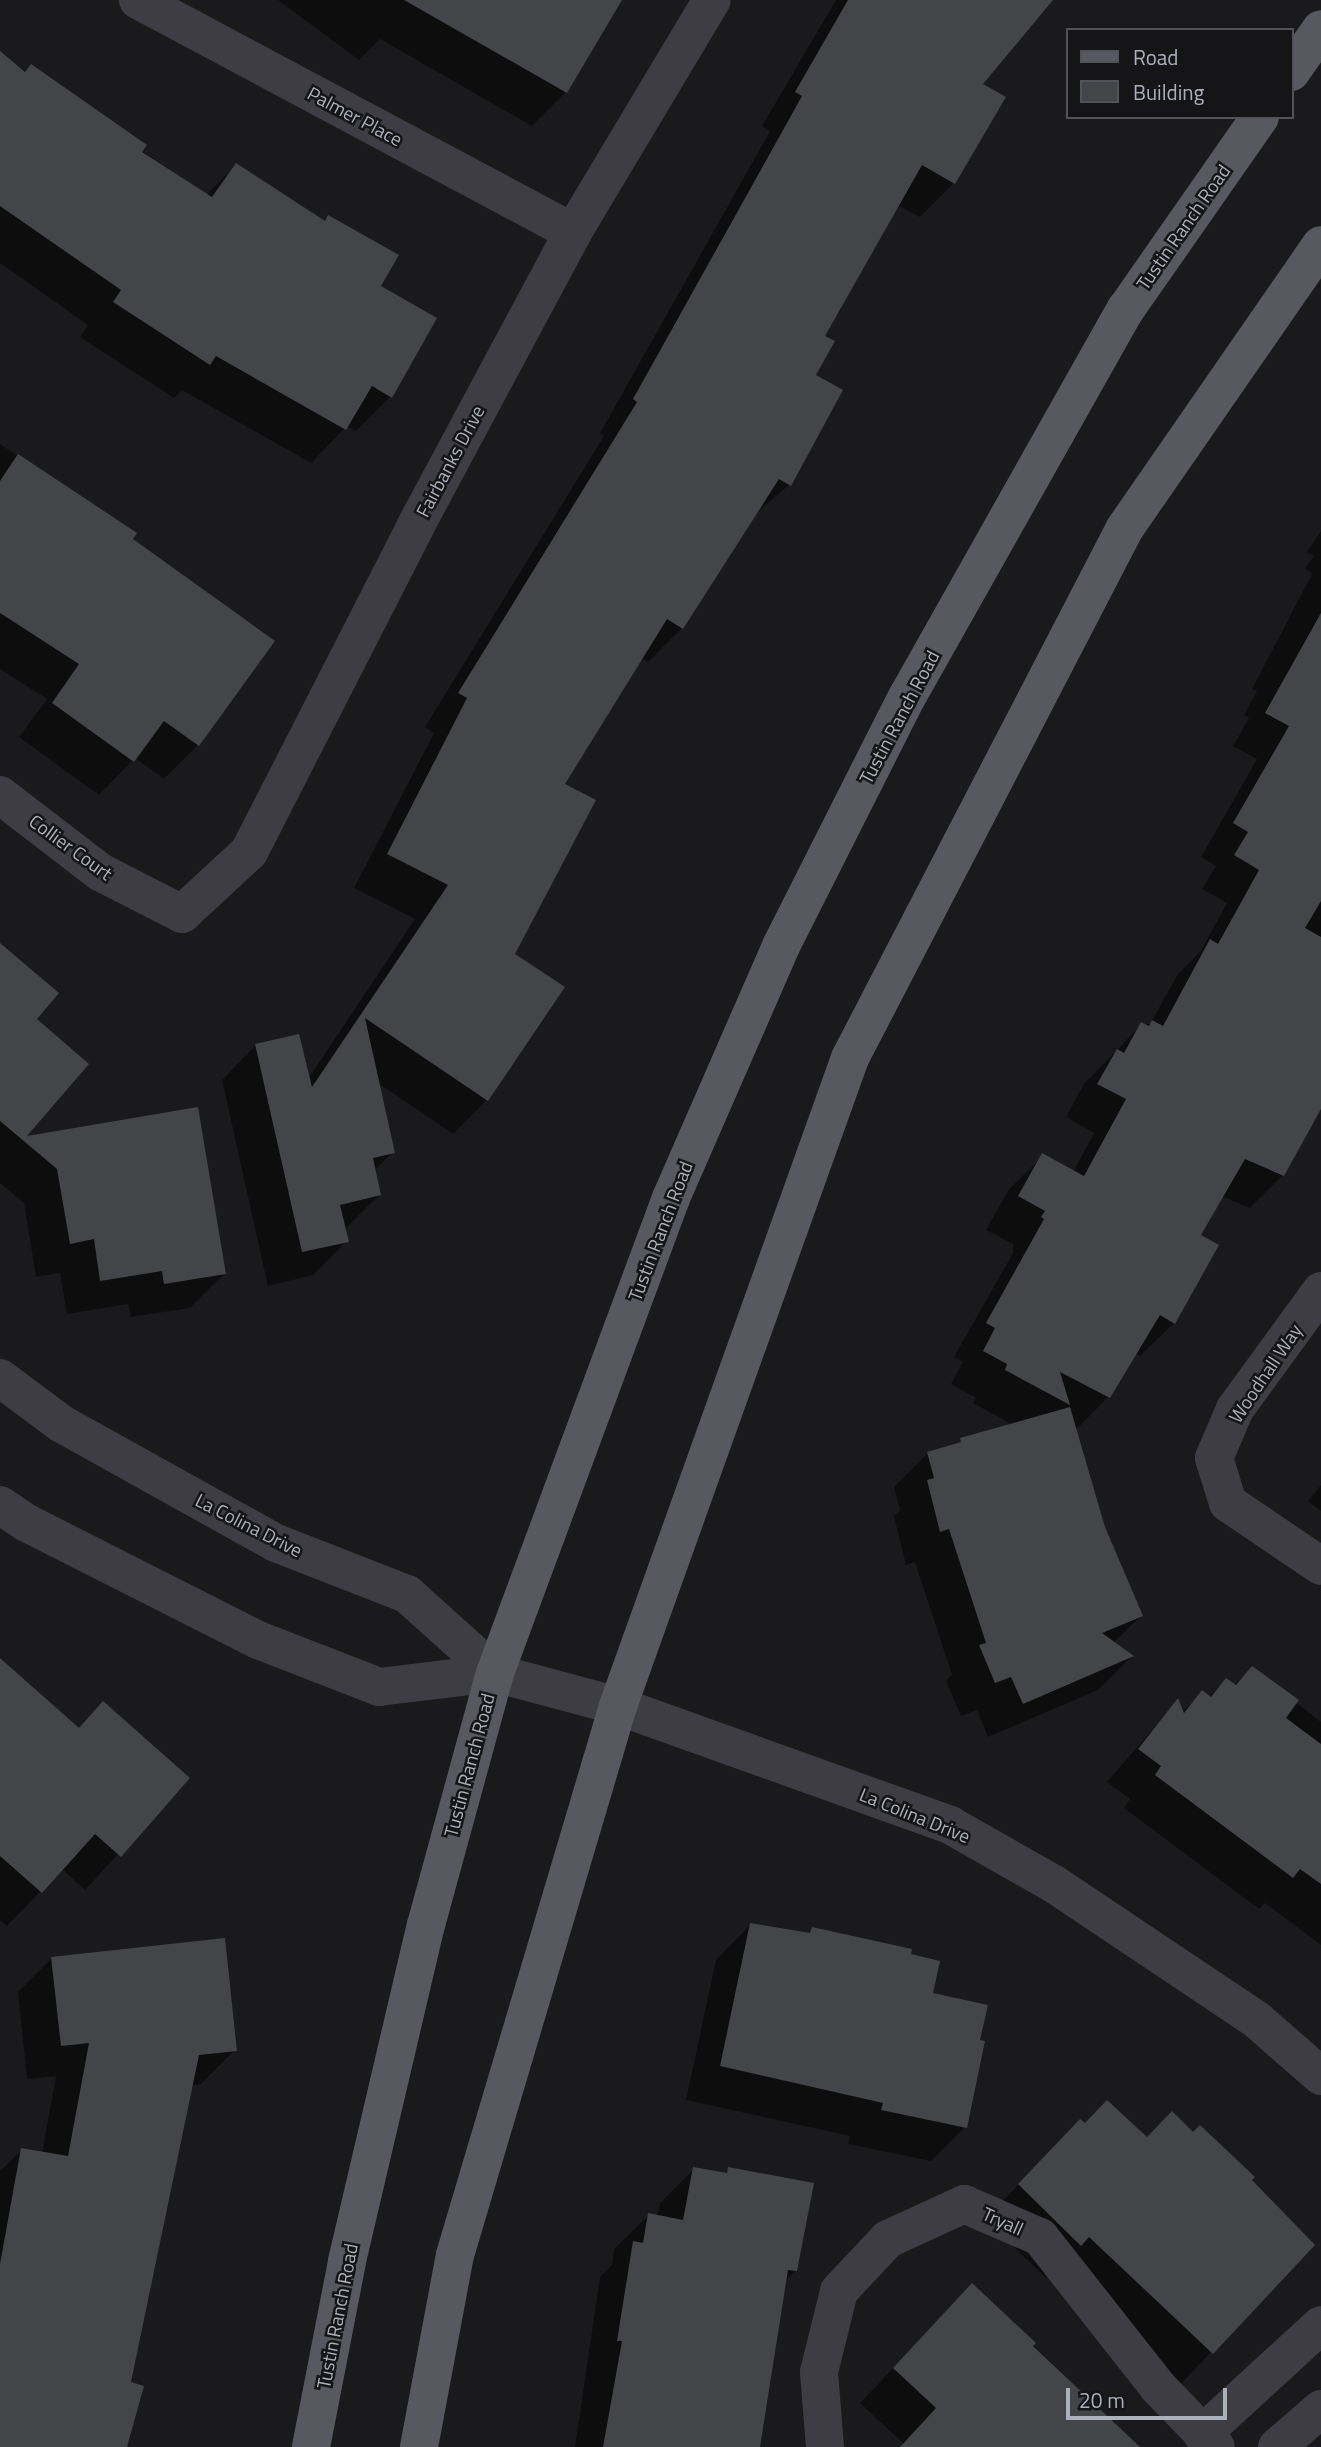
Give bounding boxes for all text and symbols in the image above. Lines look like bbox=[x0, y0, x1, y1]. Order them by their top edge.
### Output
legend bbox=[1066, 28, 1293, 119]
text: Road bbox=[1133, 41, 1178, 73]
text: Building bbox=[1133, 76, 1204, 108]
street label: Palmer Place bbox=[304, 81, 406, 151]
street label: Tustin Ranch Road bbox=[1131, 160, 1235, 294]
street label: Fairbanks Drive bbox=[411, 401, 489, 521]
street label: Tustin Ranch Road bbox=[854, 646, 944, 788]
street label: Collier Court bbox=[25, 809, 117, 885]
street label: Tustin Ranch Road bbox=[623, 1158, 697, 1304]
street label: Woodhall Way bbox=[1224, 1319, 1306, 1427]
street label: La Colina Drive bbox=[192, 1488, 306, 1562]
street label: Tustin Ranch Road bbox=[439, 1691, 499, 1839]
street label: La Colina Drive bbox=[856, 1783, 974, 1847]
street label: Tryall bbox=[979, 2202, 1027, 2240]
street label: Tustin Ranch Road bbox=[312, 2241, 362, 2391]
scale bar bbox=[1069, 2374, 1230, 2418]
text: 20 m bbox=[1079, 2384, 1125, 2416]

